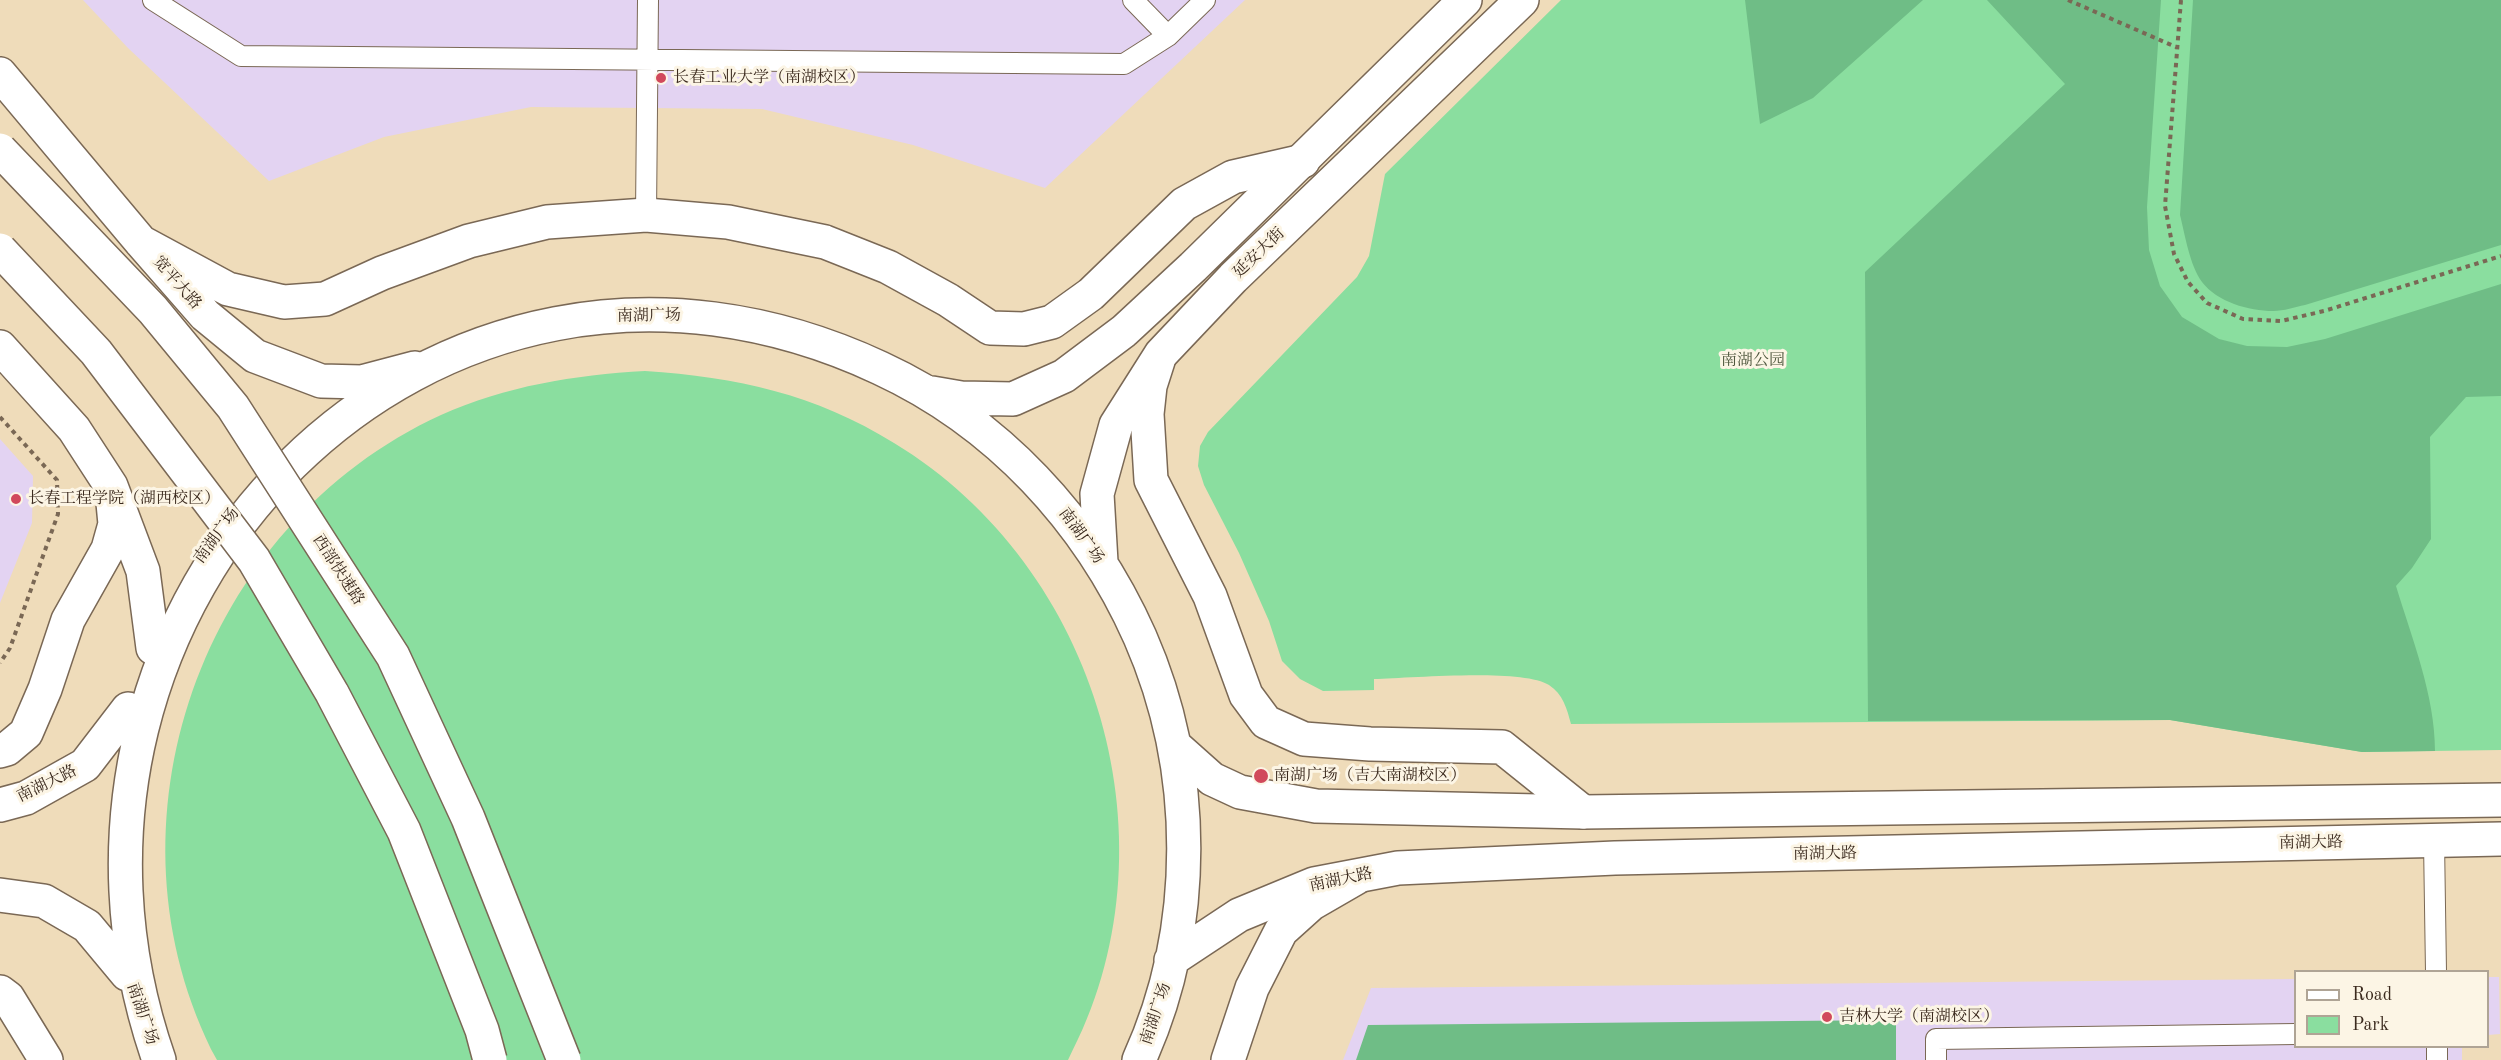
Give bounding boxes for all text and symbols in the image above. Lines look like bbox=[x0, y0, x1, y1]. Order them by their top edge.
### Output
place label: 长春工业大学（南湖校区） bbox=[673, 68, 865, 88]
marker: 长春工业大学（南湖校区） bbox=[654, 71, 668, 85]
street label: 延安大街 bbox=[1229, 224, 1289, 282]
street label: 宽平大路 bbox=[149, 253, 205, 313]
street label: 南湖广场 bbox=[617, 306, 681, 326]
park label: 南湖公园 bbox=[1721, 351, 1785, 371]
place label: 长春工程学院（湖西校区） bbox=[28, 489, 220, 509]
marker: 长春工程学院（湖西校区） bbox=[9, 492, 23, 506]
street label: 南湖广场 bbox=[190, 504, 244, 568]
street label: 南湖广场 bbox=[1054, 504, 1108, 568]
street label: 西部快速路 bbox=[308, 531, 368, 609]
street label: 南湖大路 bbox=[14, 761, 80, 807]
place label: 南湖广场（吉大南湖校区） bbox=[1274, 766, 1466, 786]
marker: 南湖广场（吉大南湖校区） bbox=[1252, 767, 1270, 785]
street label: 南湖大路 bbox=[2279, 833, 2343, 853]
street label: 南湖大路 bbox=[1793, 844, 1857, 864]
street label: 南湖大路 bbox=[1308, 864, 1374, 896]
legend bbox=[2294, 970, 2489, 1048]
street label: 南湖广场 bbox=[123, 981, 161, 1047]
street label: 南湖广场 bbox=[1137, 981, 1175, 1047]
text: Road bbox=[2352, 986, 2392, 1004]
place label: 吉林大学（南湖校区） bbox=[1839, 1007, 1999, 1027]
marker: 吉林大学（南湖校区） bbox=[1820, 1010, 1834, 1024]
text: Park bbox=[2352, 1016, 2389, 1034]

